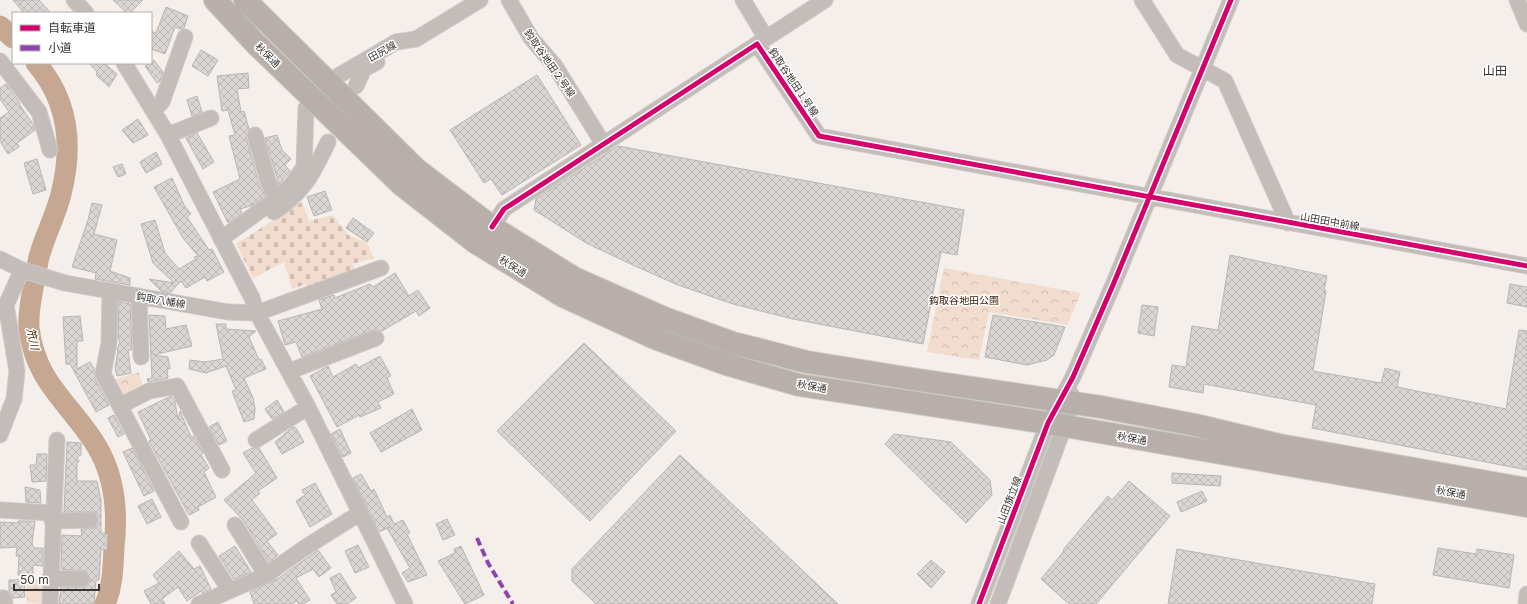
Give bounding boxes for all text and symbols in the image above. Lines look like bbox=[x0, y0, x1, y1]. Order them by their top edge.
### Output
legend bbox=[12, 12, 152, 64]
text: 自転車道 bbox=[48, 20, 96, 35]
street label: 鈎取谷地田２号線 bbox=[522, 27, 578, 99]
street label: 田尻線 bbox=[366, 38, 398, 64]
text: 小道 bbox=[48, 40, 72, 55]
street label: 秋保通 bbox=[253, 40, 283, 70]
street label: 鈎取谷地田１号線 bbox=[767, 45, 821, 119]
district label: 山田 bbox=[1483, 63, 1507, 78]
street label: 山田田中前線 bbox=[1299, 210, 1361, 232]
street label: 秋保通 bbox=[497, 253, 529, 279]
street label: 鈎取八幡線 bbox=[135, 290, 187, 310]
park label: 鈎取谷地田公園 bbox=[929, 294, 999, 306]
water label: 笊川 bbox=[24, 327, 42, 352]
street label: 秋保通 bbox=[796, 377, 828, 395]
street label: 秋保通 bbox=[1116, 429, 1148, 447]
street label: 山田旗立線 bbox=[994, 475, 1024, 525]
street label: 秋保通 bbox=[1435, 483, 1467, 501]
scale bar bbox=[14, 566, 99, 592]
text: 50 m bbox=[20, 572, 49, 587]

